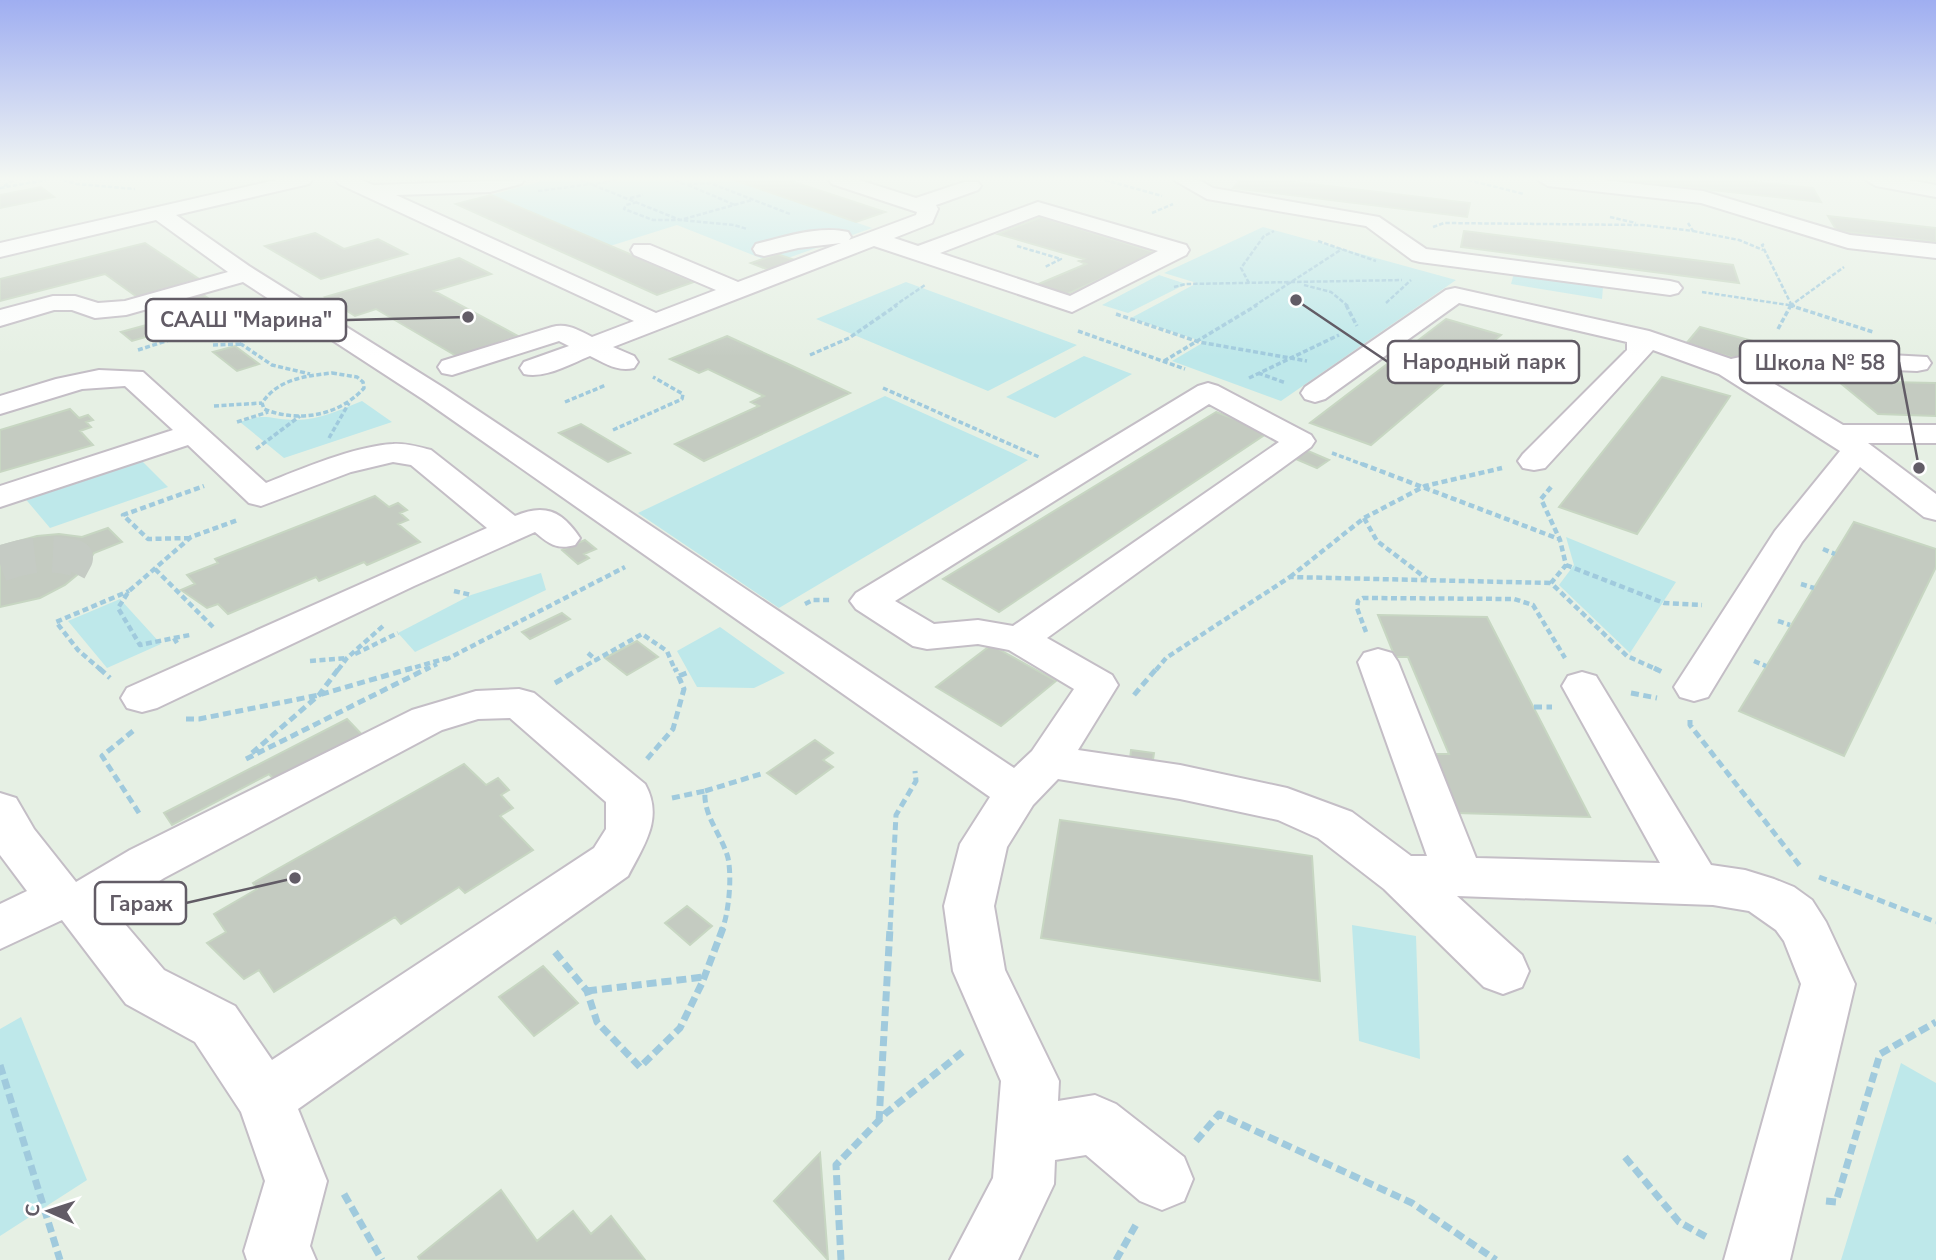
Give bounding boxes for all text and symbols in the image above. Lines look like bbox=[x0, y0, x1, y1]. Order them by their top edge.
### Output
callout: СААШ "Марина" bbox=[146, 299, 346, 341]
text: СААШ "Марина" bbox=[160, 306, 332, 334]
callout: Народный парк bbox=[1388, 341, 1579, 383]
callout: Школа № 58 bbox=[1740, 341, 1899, 383]
text: Народный парк bbox=[1403, 348, 1566, 376]
text: Школа № 58 bbox=[1755, 349, 1885, 377]
callout: Гараж bbox=[95, 882, 186, 924]
text: Гараж bbox=[109, 890, 173, 918]
north arrow bbox=[14, 1176, 84, 1246]
text: С bbox=[20, 1203, 46, 1217]

